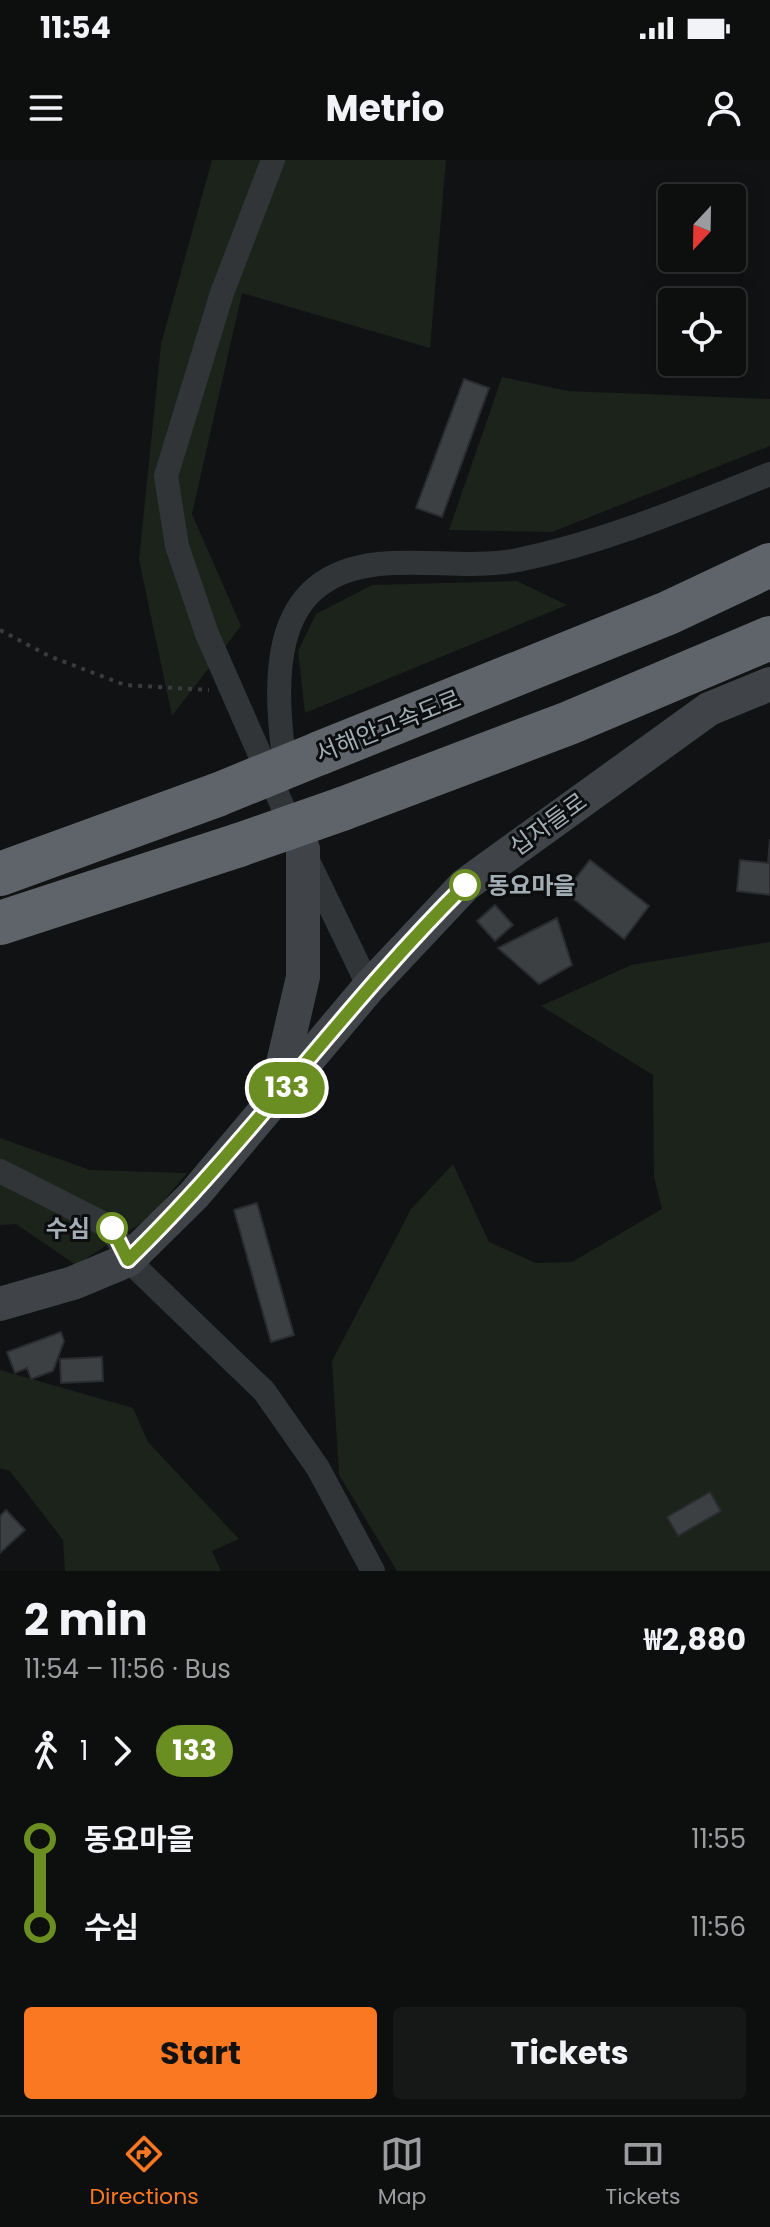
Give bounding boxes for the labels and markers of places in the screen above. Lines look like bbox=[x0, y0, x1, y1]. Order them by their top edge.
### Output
place label: 동요마을 bbox=[487, 869, 575, 902]
marker: 동요마을 bbox=[450, 870, 480, 900]
place label: 수심 bbox=[46, 1212, 90, 1245]
marker: 수심 bbox=[97, 1213, 127, 1243]

